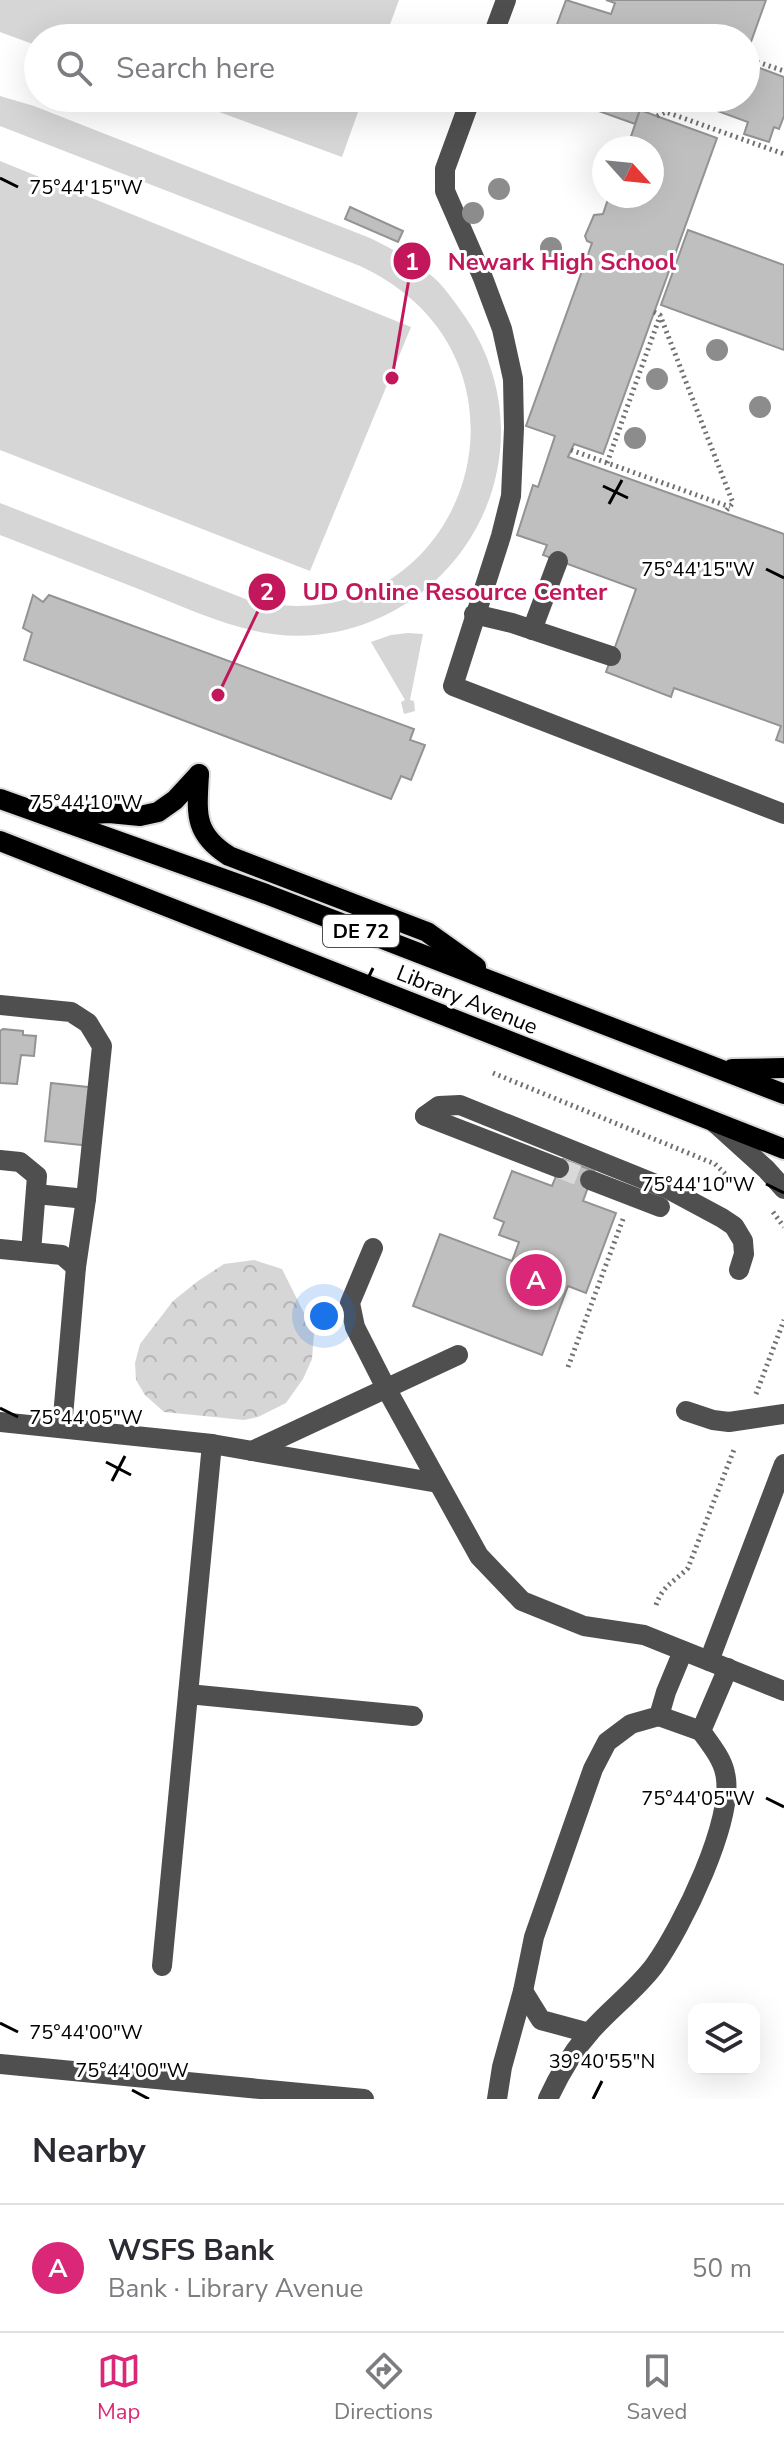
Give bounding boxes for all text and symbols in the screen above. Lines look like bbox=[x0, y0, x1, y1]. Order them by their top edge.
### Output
search box bbox=[24, 24, 760, 112]
icon: search bbox=[52, 46, 96, 90]
text: Search here bbox=[116, 48, 275, 89]
north arrow bbox=[592, 136, 664, 208]
text: 75°44'15"W bbox=[29, 174, 143, 201]
callout: Newark High School bbox=[392, 237, 693, 285]
text: 1 bbox=[405, 246, 419, 278]
text: Newark High School bbox=[448, 246, 677, 278]
text: 75°44'15"W bbox=[641, 556, 755, 583]
callout: UD Online Resource Center bbox=[247, 568, 624, 616]
text: 2 bbox=[260, 576, 274, 608]
text: UD Online Resource Center bbox=[302, 576, 608, 608]
text: 75°44'10"W bbox=[29, 789, 143, 816]
road number: DE 72 bbox=[323, 915, 399, 947]
street label: Library Avenue bbox=[392, 958, 542, 1042]
text: 75°44'10"W bbox=[641, 1171, 755, 1198]
pin: A bbox=[510, 1250, 562, 1310]
your location bbox=[304, 1296, 344, 1336]
text: 75°44'05"W bbox=[29, 1404, 143, 1431]
text: 75°44'05"W bbox=[641, 1785, 755, 1812]
map controls bbox=[688, 2003, 760, 2075]
button: layers bbox=[688, 2003, 760, 2075]
text: 75°44'00"W bbox=[29, 2019, 143, 2046]
text: 39°40'55"N bbox=[549, 2048, 655, 2075]
text: 75°44'00"W bbox=[75, 2057, 189, 2084]
text: Nearby bbox=[32, 2128, 146, 2174]
text: WSFS Bank bbox=[108, 2230, 274, 2271]
text: A bbox=[48, 2251, 68, 2286]
text: 50 m bbox=[692, 2251, 752, 2286]
text: Bank · Library Avenue bbox=[108, 2271, 363, 2306]
tab: Map bbox=[97, 2349, 141, 2427]
tab: Directions bbox=[334, 2349, 433, 2427]
tab: Saved bbox=[627, 2349, 687, 2427]

